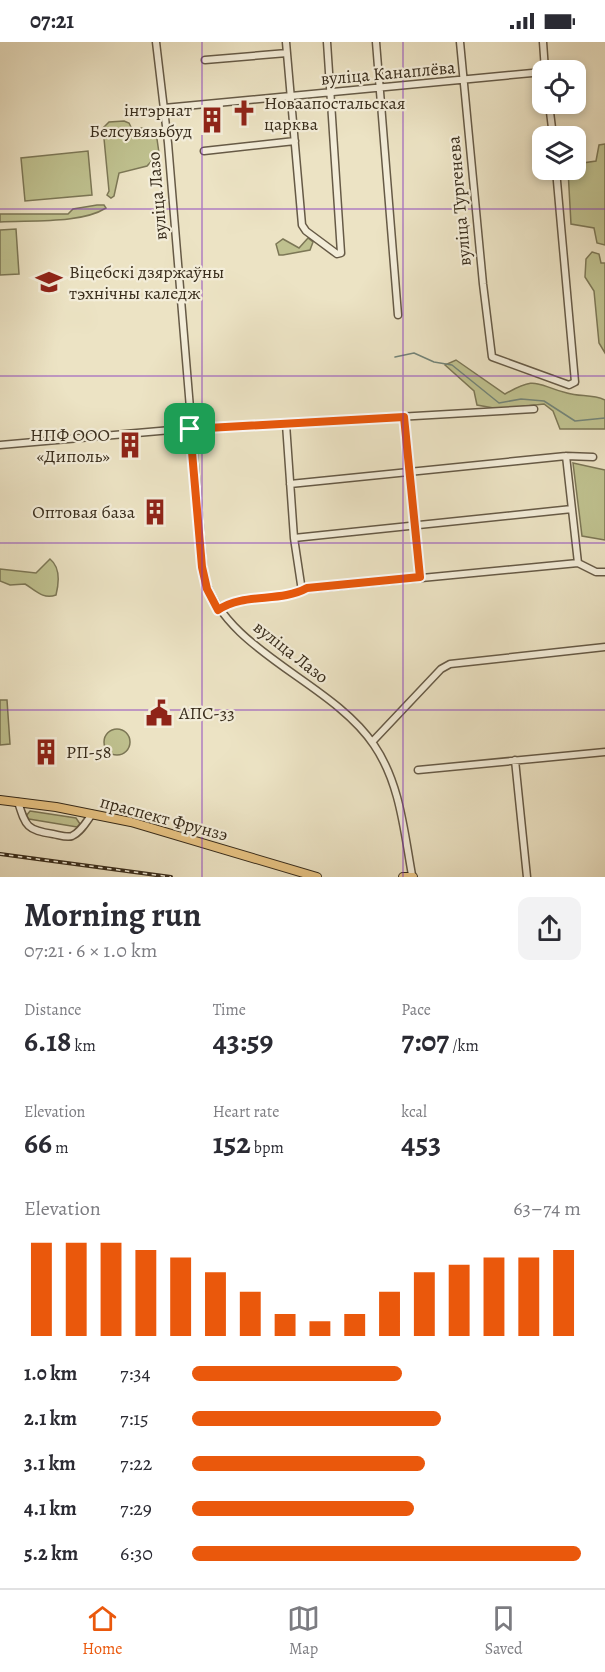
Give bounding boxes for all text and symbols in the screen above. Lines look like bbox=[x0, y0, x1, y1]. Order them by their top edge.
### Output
text: 07:21 bbox=[30, 6, 74, 36]
street label: вуліца Канаплёва bbox=[320, 55, 457, 91]
map controls bbox=[532, 60, 586, 180]
button: locate bbox=[532, 60, 586, 114]
place label: Новаапостальская царква bbox=[264, 91, 405, 136]
place label: інтэрнат Белсувязьбуд bbox=[89, 98, 192, 143]
church icon: Новаапостальская царква bbox=[229, 98, 259, 128]
building icon: інтэрнат Белсувязьбуд bbox=[197, 105, 227, 135]
button: layers bbox=[532, 126, 586, 180]
street label: вуліца Тургенева bbox=[441, 134, 477, 267]
street label: вуліца Лазо bbox=[141, 151, 173, 241]
place label: Віцебскі дзяржаўны тэхнічны каледж bbox=[69, 260, 224, 305]
school or university icon: Віцебскі дзяржаўны тэхнічны каледж bbox=[34, 267, 64, 297]
pin bbox=[164, 403, 215, 454]
icon: arrive bbox=[173, 412, 206, 445]
place label: НПФ ООО «Диполь» bbox=[30, 423, 110, 468]
building icon: НПФ ООО «Диполь» bbox=[115, 430, 145, 460]
building icon: Оптовая база bbox=[140, 497, 170, 527]
place label: Оптовая база bbox=[32, 500, 136, 524]
street label: вуліца Лазо bbox=[249, 615, 333, 689]
public building icon: АПС-33 bbox=[144, 698, 174, 728]
place label: АПС-33 bbox=[178, 701, 235, 725]
building icon: РП-58 bbox=[31, 737, 61, 767]
place label: РП-58 bbox=[66, 740, 111, 764]
street label: праспект Фрунзэ bbox=[97, 789, 231, 847]
text: Morning run bbox=[24, 892, 201, 937]
button: share bbox=[518, 897, 581, 960]
text: 07:21 · 6 × 1.0 km bbox=[24, 937, 157, 964]
text: Distance bbox=[24, 999, 81, 1021]
text: Time bbox=[213, 999, 246, 1021]
text: Pace bbox=[401, 999, 431, 1021]
text: 6.18 bbox=[24, 1021, 71, 1061]
text: 43:59 bbox=[213, 1021, 274, 1061]
text: 7:07 bbox=[401, 1021, 449, 1061]
text: km bbox=[71, 1035, 96, 1057]
text: /km bbox=[449, 1035, 479, 1057]
text: Elevation bbox=[24, 1101, 85, 1123]
text: Heart rate bbox=[213, 1101, 279, 1123]
text: kcal bbox=[401, 1101, 427, 1123]
text: 66 bbox=[24, 1123, 52, 1163]
text: 152 bbox=[213, 1123, 251, 1163]
text: 453 bbox=[401, 1123, 441, 1163]
text: m bbox=[52, 1137, 69, 1159]
text: bpm bbox=[251, 1137, 284, 1159]
text: Elevation bbox=[24, 1195, 101, 1222]
text: 63–74 m bbox=[513, 1195, 581, 1222]
text: 1.0 km bbox=[24, 1360, 77, 1387]
text: 7:34 bbox=[120, 1360, 151, 1387]
text: 2.1 km bbox=[24, 1405, 77, 1432]
text: 7:15 bbox=[120, 1405, 149, 1432]
text: 3.1 km bbox=[24, 1450, 76, 1477]
text: 7:22 bbox=[120, 1450, 152, 1477]
text: 4.1 km bbox=[24, 1495, 77, 1522]
text: 7:29 bbox=[120, 1495, 152, 1522]
text: 5.2 km bbox=[24, 1540, 78, 1567]
text: 6:30 bbox=[120, 1540, 153, 1567]
tab: Home bbox=[82, 1602, 123, 1660]
tab: Map bbox=[287, 1602, 320, 1660]
tab: Saved bbox=[485, 1602, 523, 1660]

